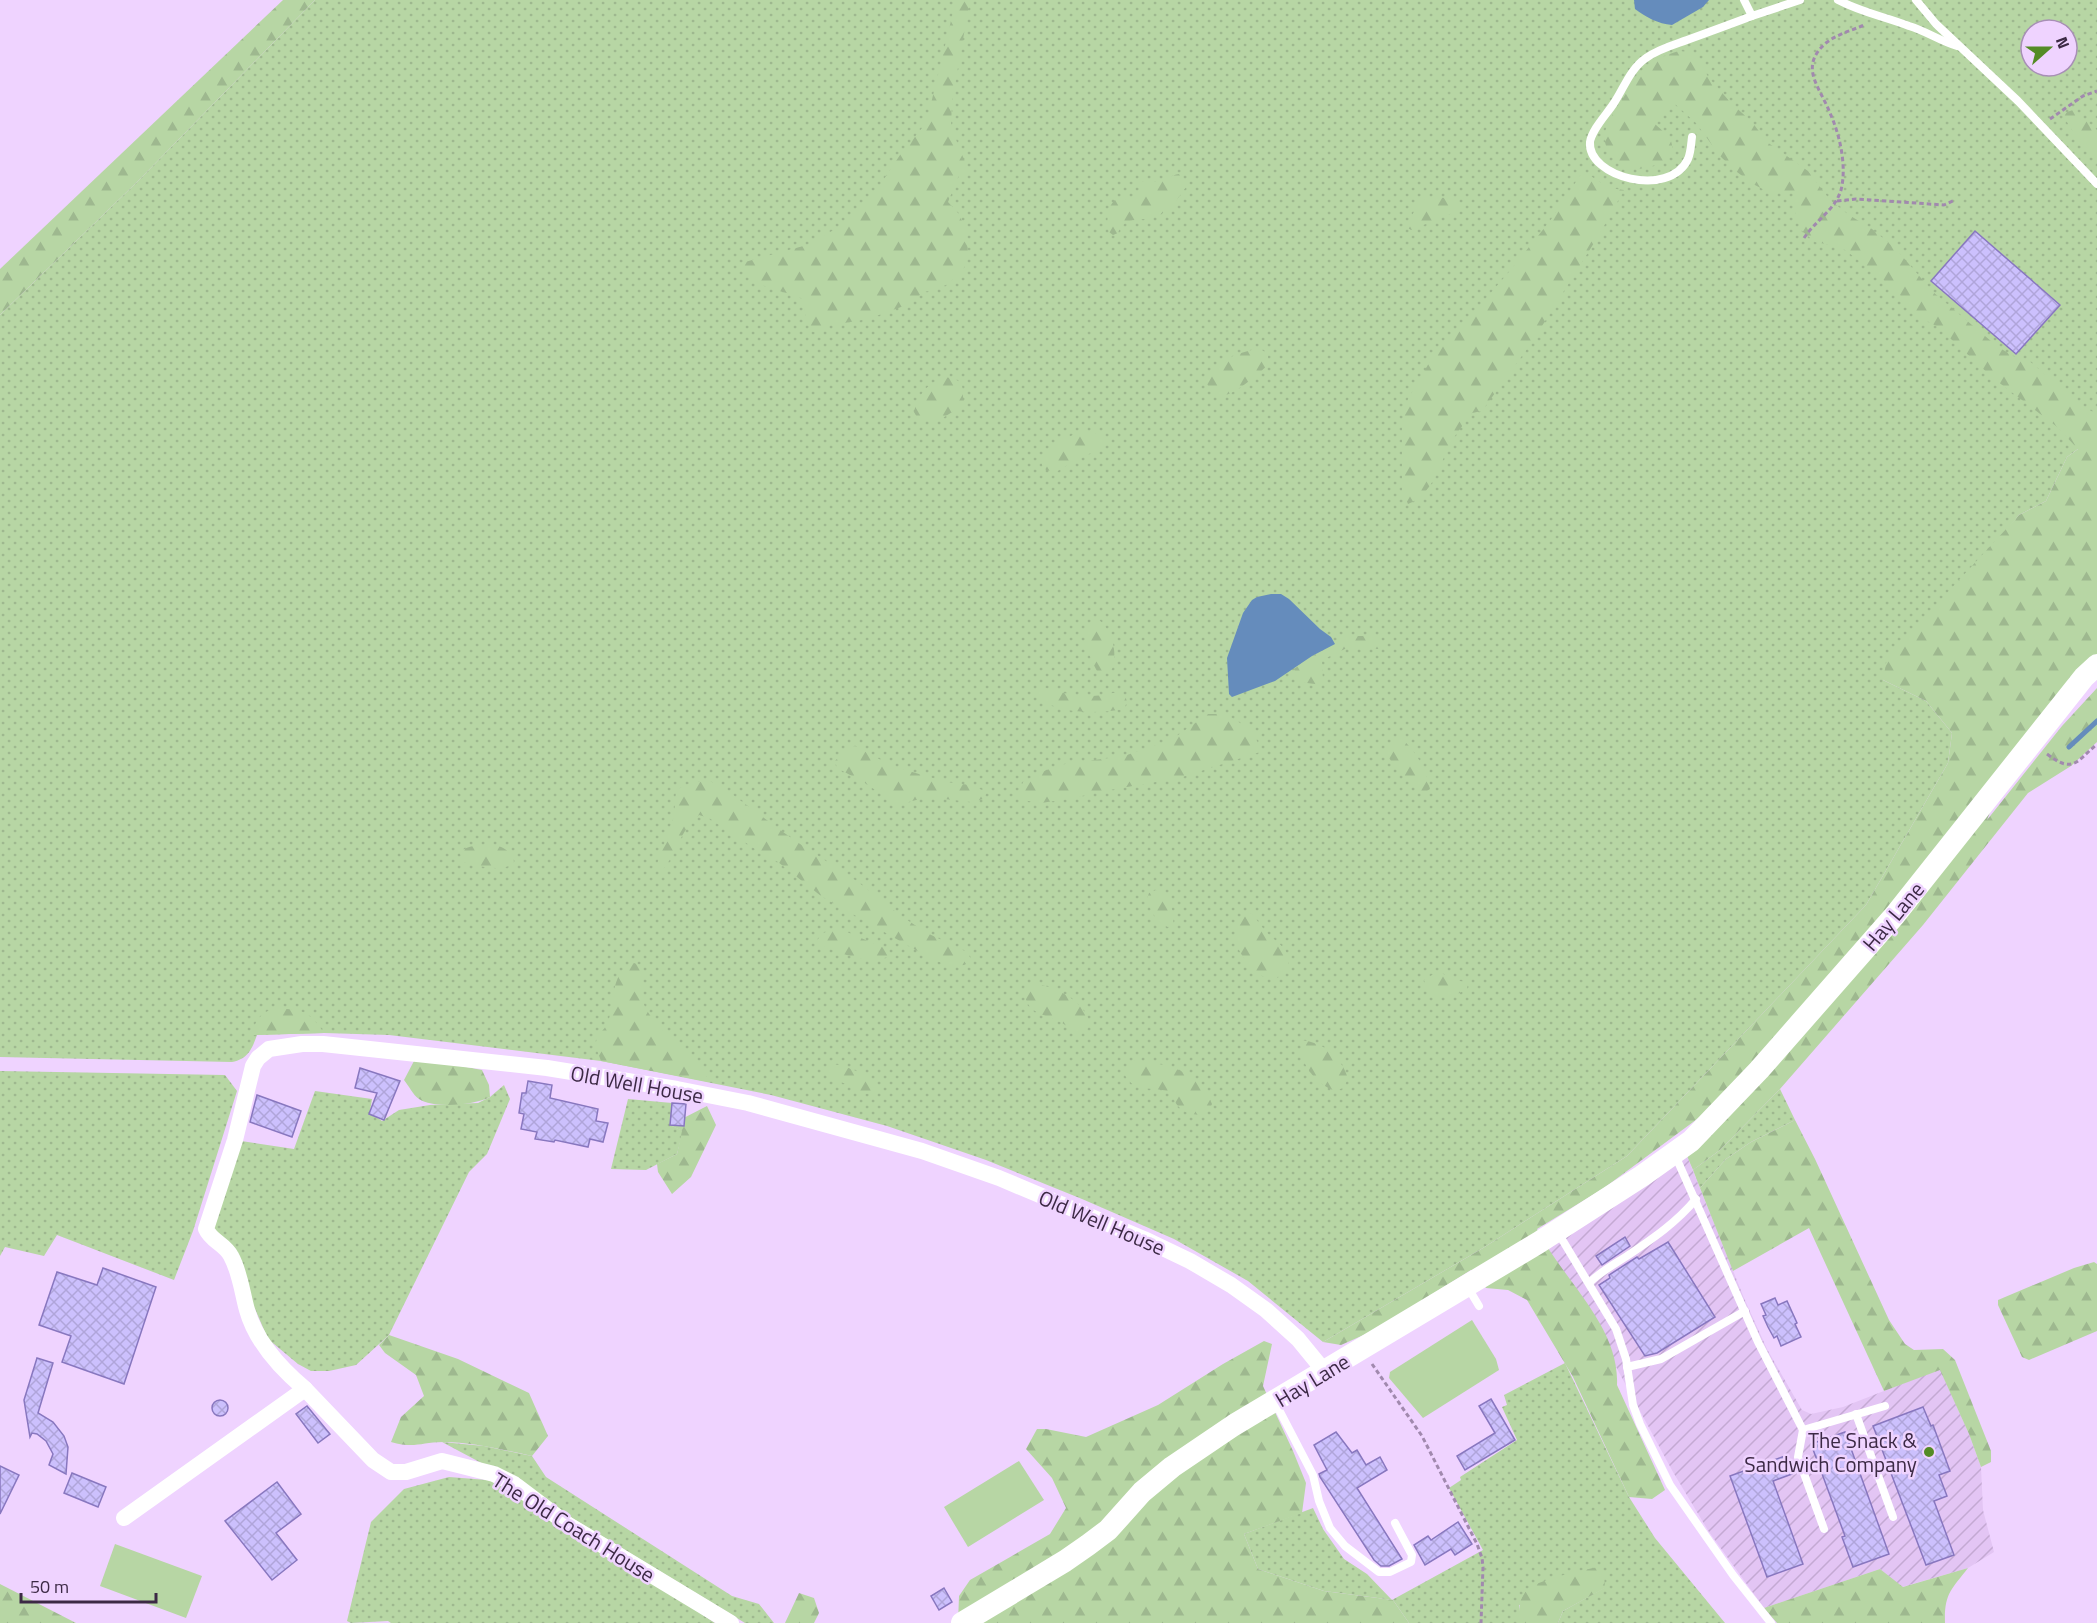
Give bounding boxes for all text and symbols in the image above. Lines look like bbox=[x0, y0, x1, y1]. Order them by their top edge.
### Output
north arrow bbox=[2019, 18, 2079, 78]
text: N bbox=[2050, 33, 2076, 52]
street label: Hay Lane bbox=[1854, 874, 1932, 958]
street label: Old Well House bbox=[568, 1057, 706, 1111]
street label: Old Well House bbox=[1034, 1181, 1170, 1263]
street label: Hay Lane bbox=[1269, 1345, 1355, 1415]
place label: The Snack & Sandwich Company bbox=[1744, 1424, 1918, 1480]
marker: The Snack & Sandwich Company bbox=[1922, 1445, 1936, 1459]
street label: The Old Coach House bbox=[486, 1464, 662, 1590]
scale bar bbox=[21, 1566, 156, 1604]
text: 50 m bbox=[30, 1573, 69, 1600]

